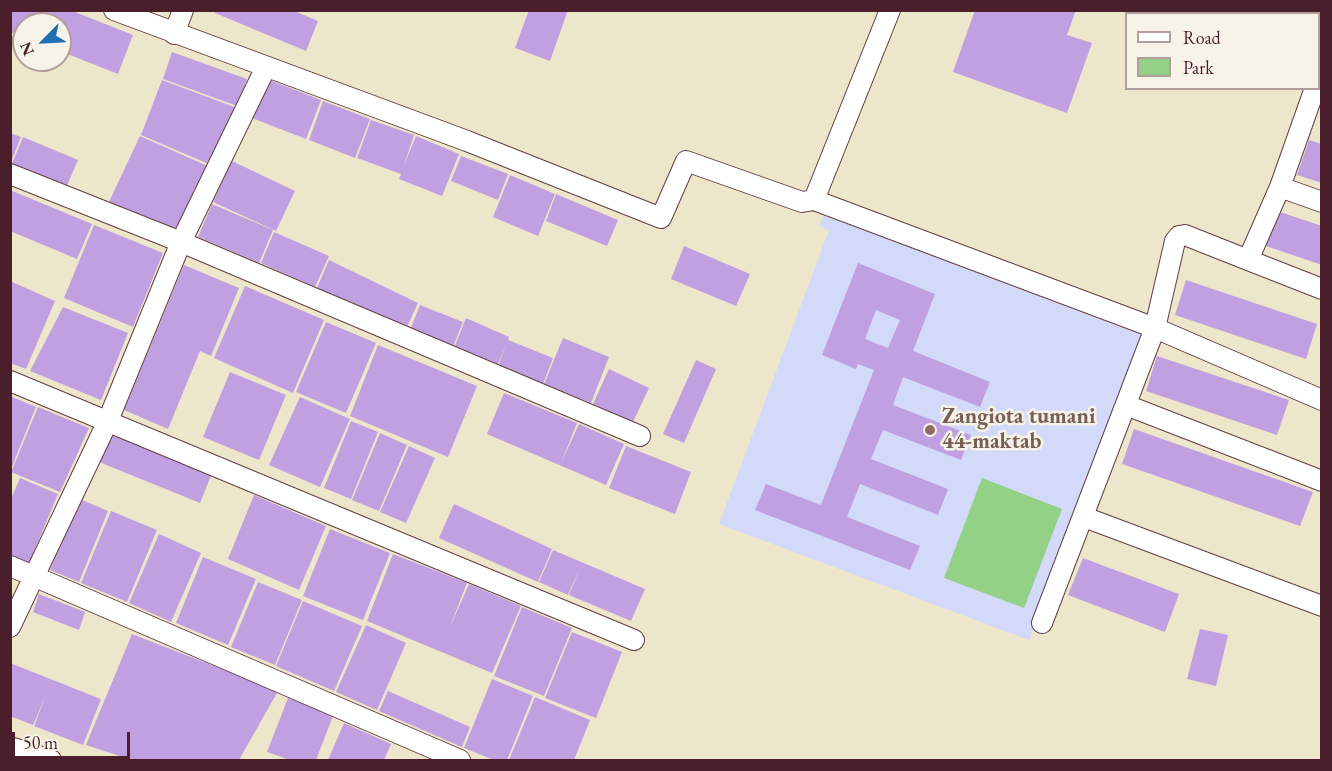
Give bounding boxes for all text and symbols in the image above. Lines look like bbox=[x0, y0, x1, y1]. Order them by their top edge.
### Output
north arrow bbox=[12, 12, 72, 72]
legend bbox=[1125, 12, 1320, 90]
text: Road bbox=[1183, 26, 1221, 49]
text: N bbox=[15, 39, 39, 59]
text: Park bbox=[1183, 56, 1214, 79]
place label: Zangiota tumani 44-maktab bbox=[942, 404, 1095, 456]
marker: Zangiota tumani 44-maktab bbox=[923, 423, 937, 437]
scale bar bbox=[15, 720, 134, 758]
text: 50 m bbox=[23, 731, 58, 754]

